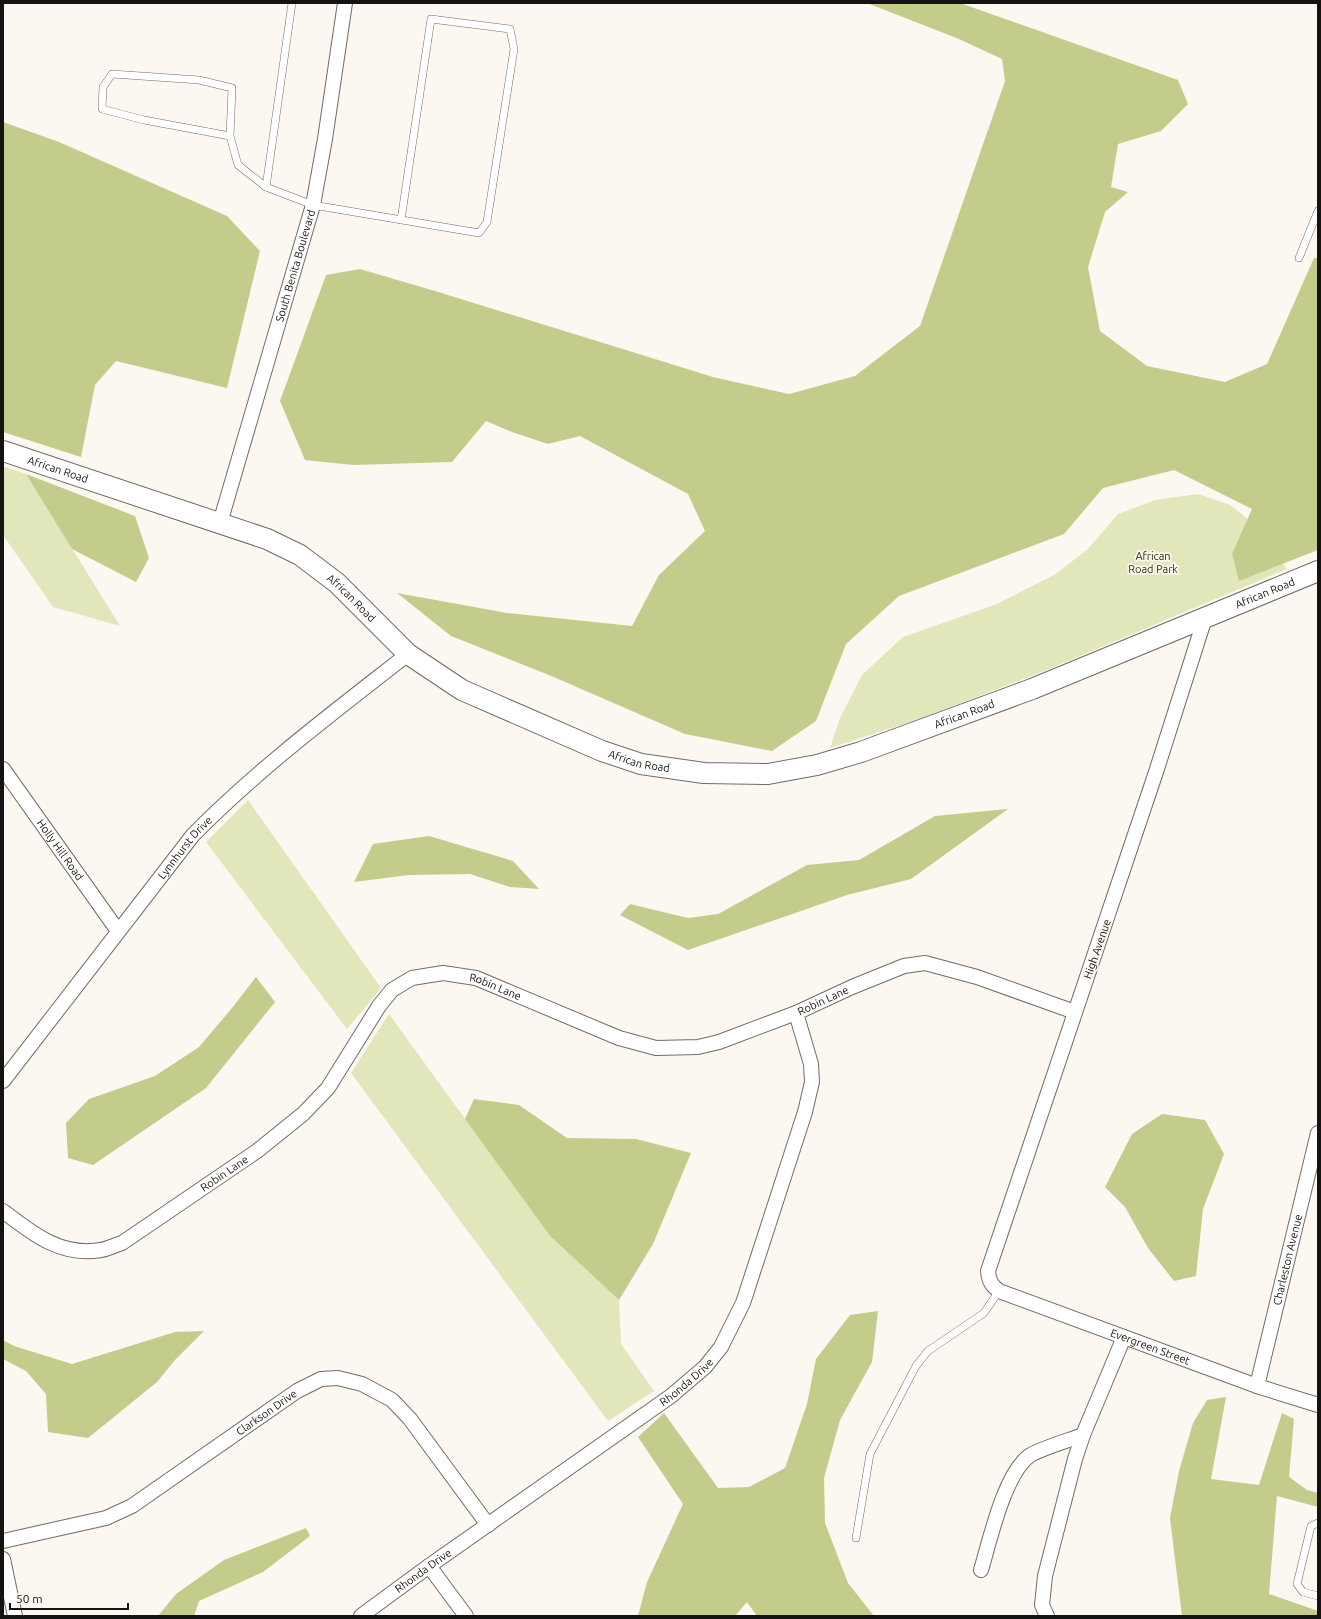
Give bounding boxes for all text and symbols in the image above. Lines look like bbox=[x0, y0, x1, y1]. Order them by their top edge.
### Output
street label: South Benita Boulevard bbox=[273, 208, 317, 323]
street label: African Road bbox=[26, 454, 90, 485]
park label: African Road Park bbox=[1128, 550, 1178, 575]
street label: African Road bbox=[325, 572, 378, 624]
street label: African Road bbox=[1233, 575, 1296, 611]
street label: African Road bbox=[933, 697, 996, 730]
street label: African Road bbox=[607, 748, 671, 774]
street label: Lynnhurst Drive bbox=[155, 814, 214, 881]
street label: Holly Hill Road bbox=[35, 817, 86, 882]
street label: High Avenue bbox=[1081, 917, 1113, 981]
street label: Robin Lane bbox=[469, 971, 523, 1002]
street label: Robin Lane bbox=[796, 983, 850, 1017]
street label: Robin Lane bbox=[198, 1153, 250, 1194]
street label: Charleston Avenue bbox=[1271, 1213, 1304, 1306]
street label: Evergreen Street bbox=[1109, 1327, 1192, 1367]
street label: Rhonda Drive bbox=[657, 1356, 716, 1408]
street label: Clarkson Drive bbox=[234, 1387, 299, 1438]
street label: Rhonda Drive bbox=[393, 1546, 454, 1595]
scale bar bbox=[10, 1585, 128, 1611]
text: 50 m bbox=[16, 1592, 43, 1605]

